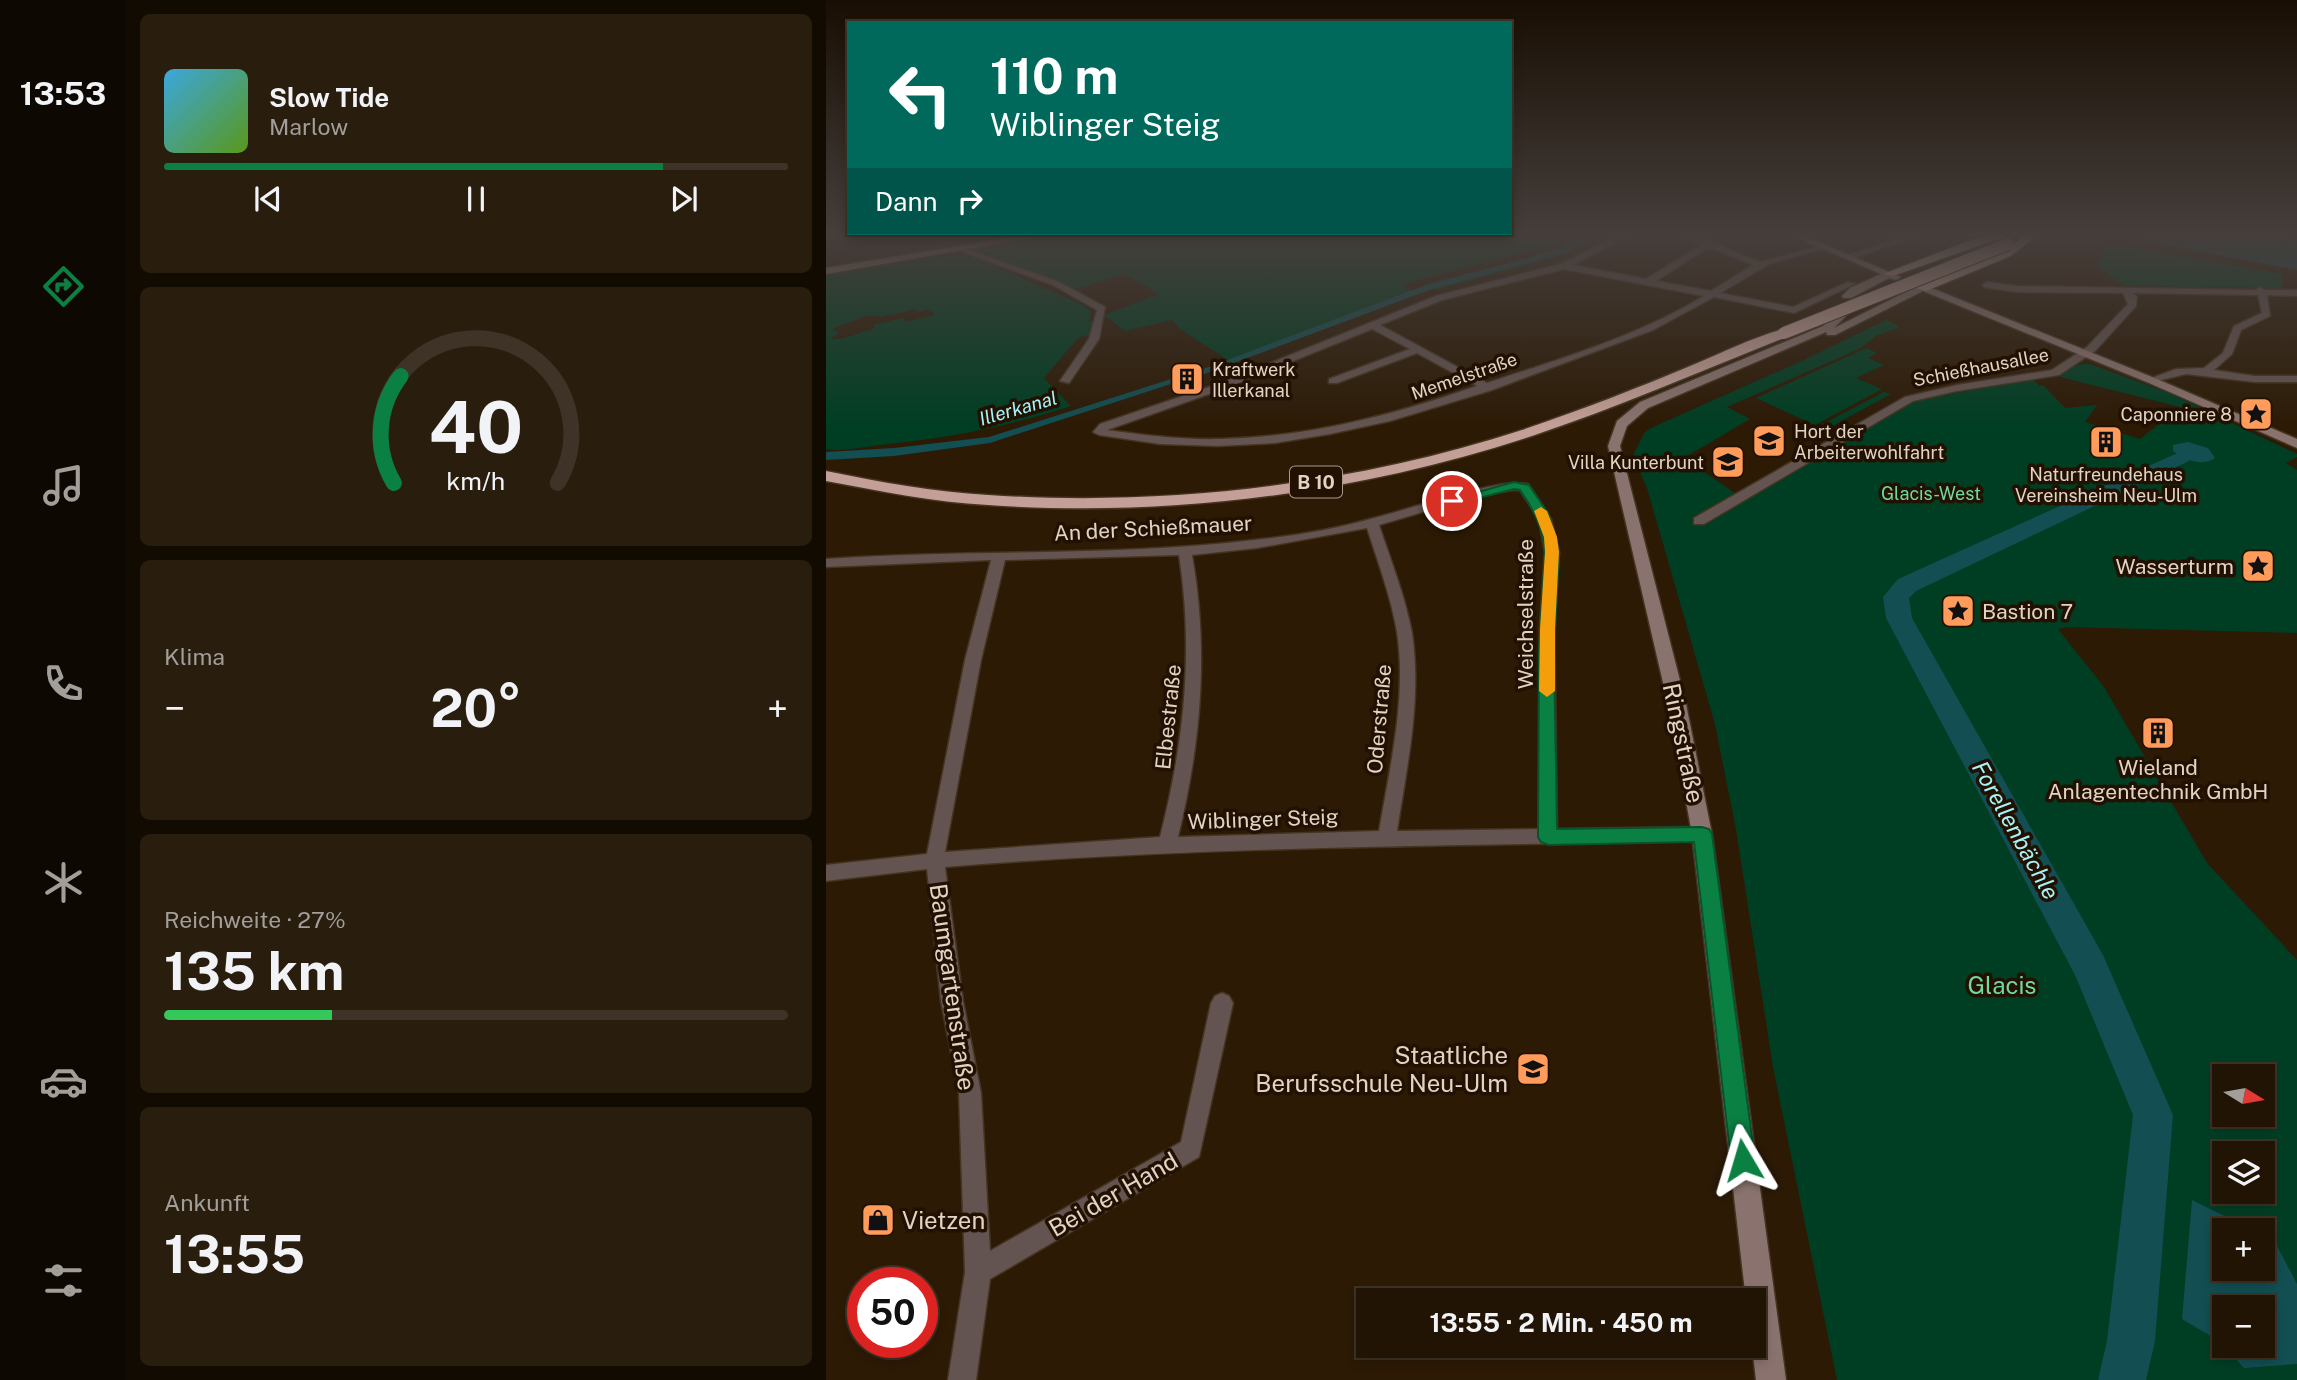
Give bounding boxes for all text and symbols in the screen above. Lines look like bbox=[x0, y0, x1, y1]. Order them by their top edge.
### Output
text: 110 m bbox=[990, 47, 1118, 105]
icon: left bbox=[875, 49, 966, 140]
text: 13:53 bbox=[20, 75, 106, 112]
text: Slow Tide bbox=[269, 82, 389, 113]
text: Wiblinger Steig bbox=[990, 106, 1220, 143]
text: Marlow bbox=[269, 113, 348, 140]
icon: previous bbox=[249, 180, 287, 218]
icon: pause bbox=[457, 180, 495, 218]
icon: next bbox=[665, 180, 703, 218]
icon: right bbox=[951, 182, 989, 220]
text: Dann bbox=[875, 186, 937, 217]
icon: directions bbox=[39, 262, 88, 311]
street label: Schießhausallee bbox=[1911, 344, 2051, 390]
street label: Memelstraße bbox=[1408, 348, 1520, 404]
place label: Kraftwerk Illerkanal bbox=[1212, 359, 1295, 401]
building icon: Kraftwerk Illerkanal bbox=[1168, 360, 1206, 398]
text: 40 bbox=[429, 384, 523, 469]
water label: Illerkanal bbox=[977, 386, 1059, 430]
place icon: Caponniere 8 bbox=[2237, 395, 2275, 433]
place label: Caponniere 8 bbox=[2120, 404, 2232, 425]
place label: Hort der Arbeiterwohlfahrt bbox=[1794, 421, 1944, 463]
school or university icon: Hort der Arbeiterwohlfahrt bbox=[1750, 422, 1788, 460]
building icon: Naturfreundehaus Vereinsheim Neu-Ulm bbox=[2087, 423, 2125, 461]
school or university icon: Villa Kunterbunt bbox=[1709, 443, 1747, 481]
place label: Villa Kunterbunt bbox=[1568, 452, 1704, 473]
icon: music bbox=[39, 461, 88, 510]
place label: Naturfreundehaus Vereinsheim Neu-Ulm bbox=[2015, 464, 2197, 506]
text: km/h bbox=[447, 466, 505, 496]
road number: B 10 bbox=[1290, 467, 1342, 498]
pin bbox=[1422, 471, 1482, 531]
icon: arrive bbox=[1433, 482, 1471, 520]
park label: Glacis-West bbox=[1881, 483, 1981, 504]
street label: An der Schießmauer bbox=[1053, 510, 1253, 546]
street label: Weichselstraße bbox=[1513, 539, 1538, 689]
place icon: Wasserturm bbox=[2239, 547, 2277, 585]
place label: Wasserturm bbox=[2116, 554, 2234, 579]
place icon: Bastion 7 bbox=[1939, 592, 1977, 630]
place label: Bastion 7 bbox=[1982, 599, 2073, 624]
text: Klima bbox=[164, 643, 225, 670]
icon: phone bbox=[39, 659, 88, 708]
street label: Elbestraße bbox=[1150, 663, 1186, 771]
street label: Oderstraße bbox=[1362, 663, 1396, 775]
text: 20° bbox=[430, 678, 522, 739]
street label: Ringstraße bbox=[1658, 681, 1710, 805]
text: − bbox=[164, 686, 185, 731]
text: + bbox=[767, 686, 788, 731]
building icon: Wieland Anlagentechnik GmbH bbox=[2139, 714, 2177, 752]
place label: Wieland Anlagentechnik GmbH bbox=[2048, 755, 2268, 804]
water label: Forellenbächle bbox=[1967, 756, 2065, 904]
street label: Wiblinger Steig bbox=[1187, 804, 1339, 834]
icon: climate bbox=[39, 858, 88, 907]
street label: Baumgartenstraße bbox=[925, 882, 981, 1092]
text: Reichweite · 27% bbox=[164, 906, 346, 933]
text: 135 km bbox=[164, 941, 344, 1002]
park label: Glacis bbox=[1968, 971, 2037, 999]
place label: Staatliche Berufsschule Neu-Ulm bbox=[1255, 1041, 1508, 1097]
school or university icon: Staatliche Berufsschule Neu-Ulm bbox=[1514, 1050, 1552, 1088]
icon: car bbox=[39, 1057, 88, 1106]
north arrow bbox=[2212, 1064, 2275, 1127]
map controls bbox=[2212, 1064, 2275, 1358]
position arrow bbox=[1706, 1123, 1780, 1197]
button: layers bbox=[2212, 1141, 2275, 1204]
street label: Bei der Hand bbox=[1044, 1146, 1182, 1242]
text: Ankunft bbox=[164, 1189, 250, 1216]
shop icon: Vietzen bbox=[859, 1201, 897, 1239]
place label: Vietzen bbox=[902, 1206, 985, 1234]
button: + bbox=[2212, 1218, 2275, 1281]
text: 13:55 bbox=[164, 1224, 305, 1285]
icon: filters bbox=[39, 1256, 88, 1305]
speed limit sign: 50 bbox=[847, 1267, 938, 1358]
button: − bbox=[2212, 1295, 2275, 1358]
text: 13:55 · 2 Min. · 450 m bbox=[1429, 1307, 1693, 1338]

